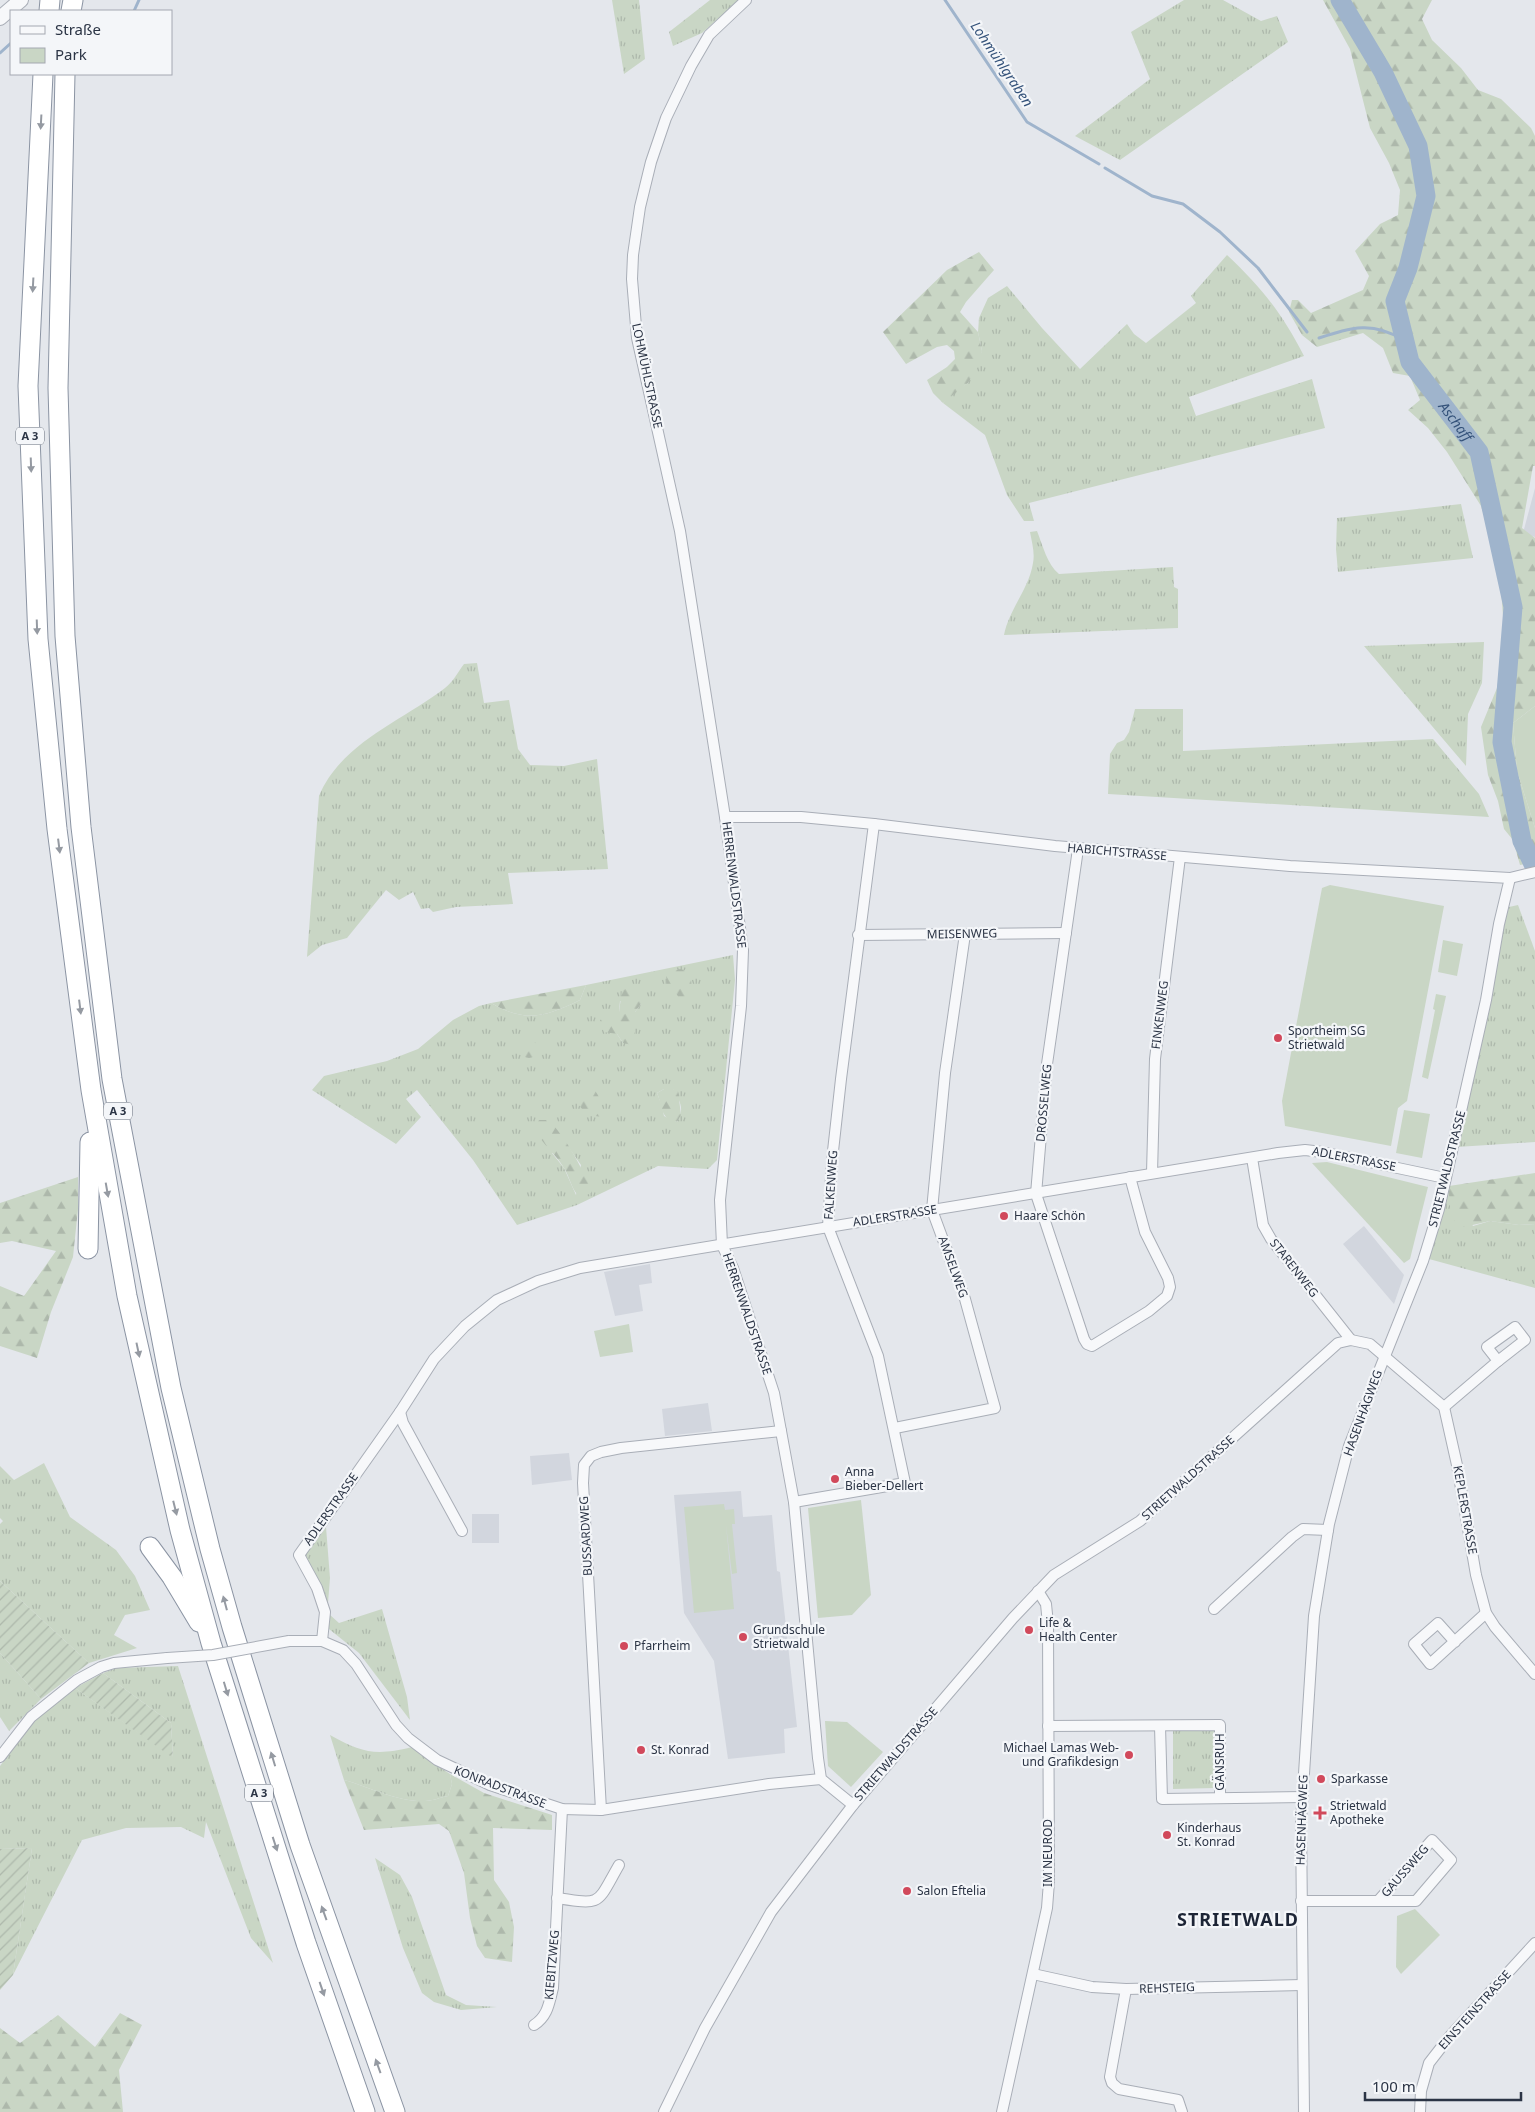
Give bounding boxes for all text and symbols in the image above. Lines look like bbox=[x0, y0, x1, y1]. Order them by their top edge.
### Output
legend bbox=[10, 10, 172, 75]
water label: Lohmühlgraben bbox=[967, 17, 1038, 110]
text: Straße bbox=[55, 19, 101, 39]
text: Park bbox=[55, 44, 87, 64]
one-way arrow bbox=[36, 115, 44, 131]
one-way arrow bbox=[29, 277, 37, 293]
street label: LOHMÜHLSTRASSE bbox=[628, 322, 667, 430]
water label: Aschaff bbox=[1434, 397, 1479, 447]
road number: A 3 bbox=[16, 428, 44, 444]
one-way arrow bbox=[28, 457, 36, 473]
one-way arrow bbox=[33, 619, 41, 635]
street label: HERRENWALDSTRASSE bbox=[718, 820, 751, 949]
one-way arrow bbox=[55, 838, 63, 854]
street label: HABICHTSTRASSE bbox=[1067, 839, 1168, 864]
street label: MEISENWEG bbox=[927, 924, 997, 943]
street label: FINKENWEG bbox=[1147, 980, 1172, 1050]
one-way arrow bbox=[76, 999, 84, 1015]
place label: Sportheim SG Strietwald bbox=[1288, 1022, 1365, 1053]
marker: Sportheim SG Strietwald bbox=[1272, 1032, 1284, 1044]
street label: DROSSELWEG bbox=[1032, 1063, 1055, 1143]
road number: A 3 bbox=[104, 1102, 132, 1120]
street label: STRIETWALDSTRASSE bbox=[1424, 1109, 1469, 1229]
street label: ADLERSTRASSE bbox=[1311, 1142, 1397, 1175]
street label: FALKENWEG bbox=[820, 1150, 841, 1220]
one-way arrow bbox=[104, 1183, 112, 1199]
street label: ADLERSTRASSE bbox=[852, 1200, 938, 1231]
place label: Haare Schön bbox=[1014, 1207, 1085, 1224]
marker: Haare Schön bbox=[998, 1210, 1010, 1222]
street label: AMSELWEG bbox=[934, 1234, 972, 1300]
street label: STARENWEG bbox=[1266, 1235, 1323, 1300]
street label: HERRENWALDSTRASSE bbox=[719, 1251, 776, 1377]
one-way arrow bbox=[134, 1342, 142, 1357]
street label: HASENHÄGWEG bbox=[1339, 1367, 1386, 1458]
street label: STRIETWALDSTRASSE bbox=[1137, 1431, 1238, 1524]
place label: Anna Bieber-Dellert bbox=[845, 1463, 924, 1494]
street label: KEPLERSTRASSE bbox=[1449, 1464, 1482, 1556]
street label: ADLERSTRASSE bbox=[299, 1469, 362, 1548]
marker: Anna Bieber-Dellert bbox=[829, 1473, 841, 1485]
street label: BUSSARDWEG bbox=[575, 1496, 596, 1576]
one-way arrow bbox=[171, 1501, 179, 1516]
one-way arrow bbox=[221, 1596, 229, 1611]
place label: Life & Health Center bbox=[1039, 1614, 1117, 1645]
place label: Grundschule Strietwald bbox=[753, 1621, 825, 1652]
marker: Life & Health Center bbox=[1023, 1624, 1035, 1636]
marker: Grundschule Strietwald bbox=[737, 1631, 749, 1643]
place label: Pfarrheim bbox=[634, 1637, 691, 1654]
marker: Pfarrheim bbox=[618, 1640, 630, 1652]
one-way arrow bbox=[222, 1682, 230, 1697]
street label: STRIETWALDSTRASSE bbox=[850, 1703, 941, 1804]
street label: GÄNSRUH bbox=[1211, 1733, 1228, 1791]
place label: Michael Lamas Web- und Grafikdesign bbox=[1003, 1739, 1119, 1770]
place label: St. Konrad bbox=[651, 1741, 709, 1758]
marker: St. Konrad bbox=[635, 1744, 647, 1756]
marker: Michael Lamas Web- und Grafikdesign bbox=[1123, 1749, 1135, 1761]
one-way arrow bbox=[268, 1751, 276, 1766]
street label: KONRADSTRASSE bbox=[451, 1761, 549, 1812]
place label: Sparkasse bbox=[1331, 1770, 1388, 1787]
marker: Sparkasse bbox=[1315, 1773, 1327, 1785]
street label: HASENHÄGWEG bbox=[1291, 1774, 1312, 1866]
road number: A 3 bbox=[245, 1785, 273, 1802]
place label: Strietwald Apotheke bbox=[1330, 1797, 1387, 1828]
marker: Strietwald Apotheke bbox=[1314, 1807, 1326, 1819]
street label: IM NEUROD bbox=[1039, 1819, 1056, 1887]
place label: Kinderhaus St. Konrad bbox=[1177, 1819, 1242, 1850]
marker: Kinderhaus St. Konrad bbox=[1161, 1829, 1173, 1841]
one-way arrow bbox=[271, 1837, 279, 1852]
street label: GAUSSWEG bbox=[1377, 1841, 1432, 1901]
place label: Salon Eftelia bbox=[917, 1882, 986, 1899]
marker: Salon Eftelia bbox=[901, 1885, 913, 1897]
one-way arrow bbox=[320, 1905, 328, 1920]
district label: STRIETWALD bbox=[1177, 1907, 1299, 1931]
street label: KIEBITZWEG bbox=[540, 1929, 563, 2001]
street label: EINSTEINSTRASSE bbox=[1434, 1966, 1515, 2053]
street label: REHSTEIG bbox=[1139, 1978, 1195, 1997]
one-way arrow bbox=[319, 1982, 326, 1997]
one-way arrow bbox=[374, 2058, 382, 2073]
scale bar bbox=[1365, 2070, 1521, 2102]
text: 100 m bbox=[1372, 2076, 1416, 2096]

